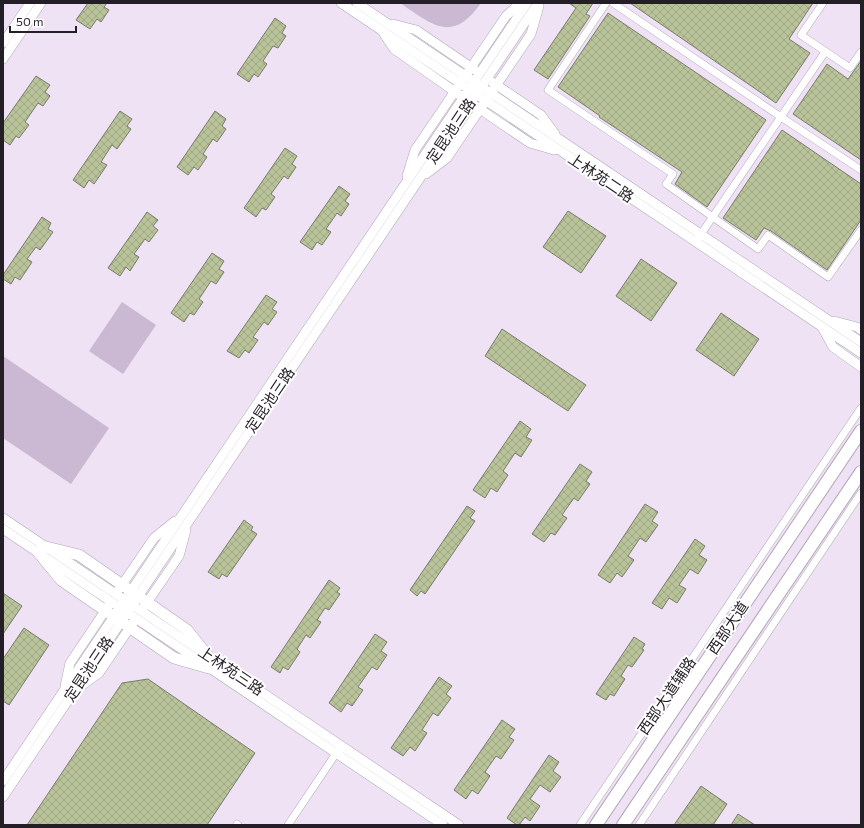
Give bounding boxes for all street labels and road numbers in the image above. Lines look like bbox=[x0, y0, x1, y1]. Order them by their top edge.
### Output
street label: 定昆池三路 bbox=[422, 94, 479, 167]
street label: 上林苑二路 bbox=[565, 149, 638, 206]
street label: 定昆池三路 bbox=[241, 363, 298, 436]
street label: 西部大道 bbox=[703, 598, 751, 657]
street label: 定昆池三路 bbox=[60, 632, 117, 705]
street label: 上林苑三路 bbox=[195, 642, 268, 699]
street label: 西部大道辅路 bbox=[634, 653, 699, 738]

